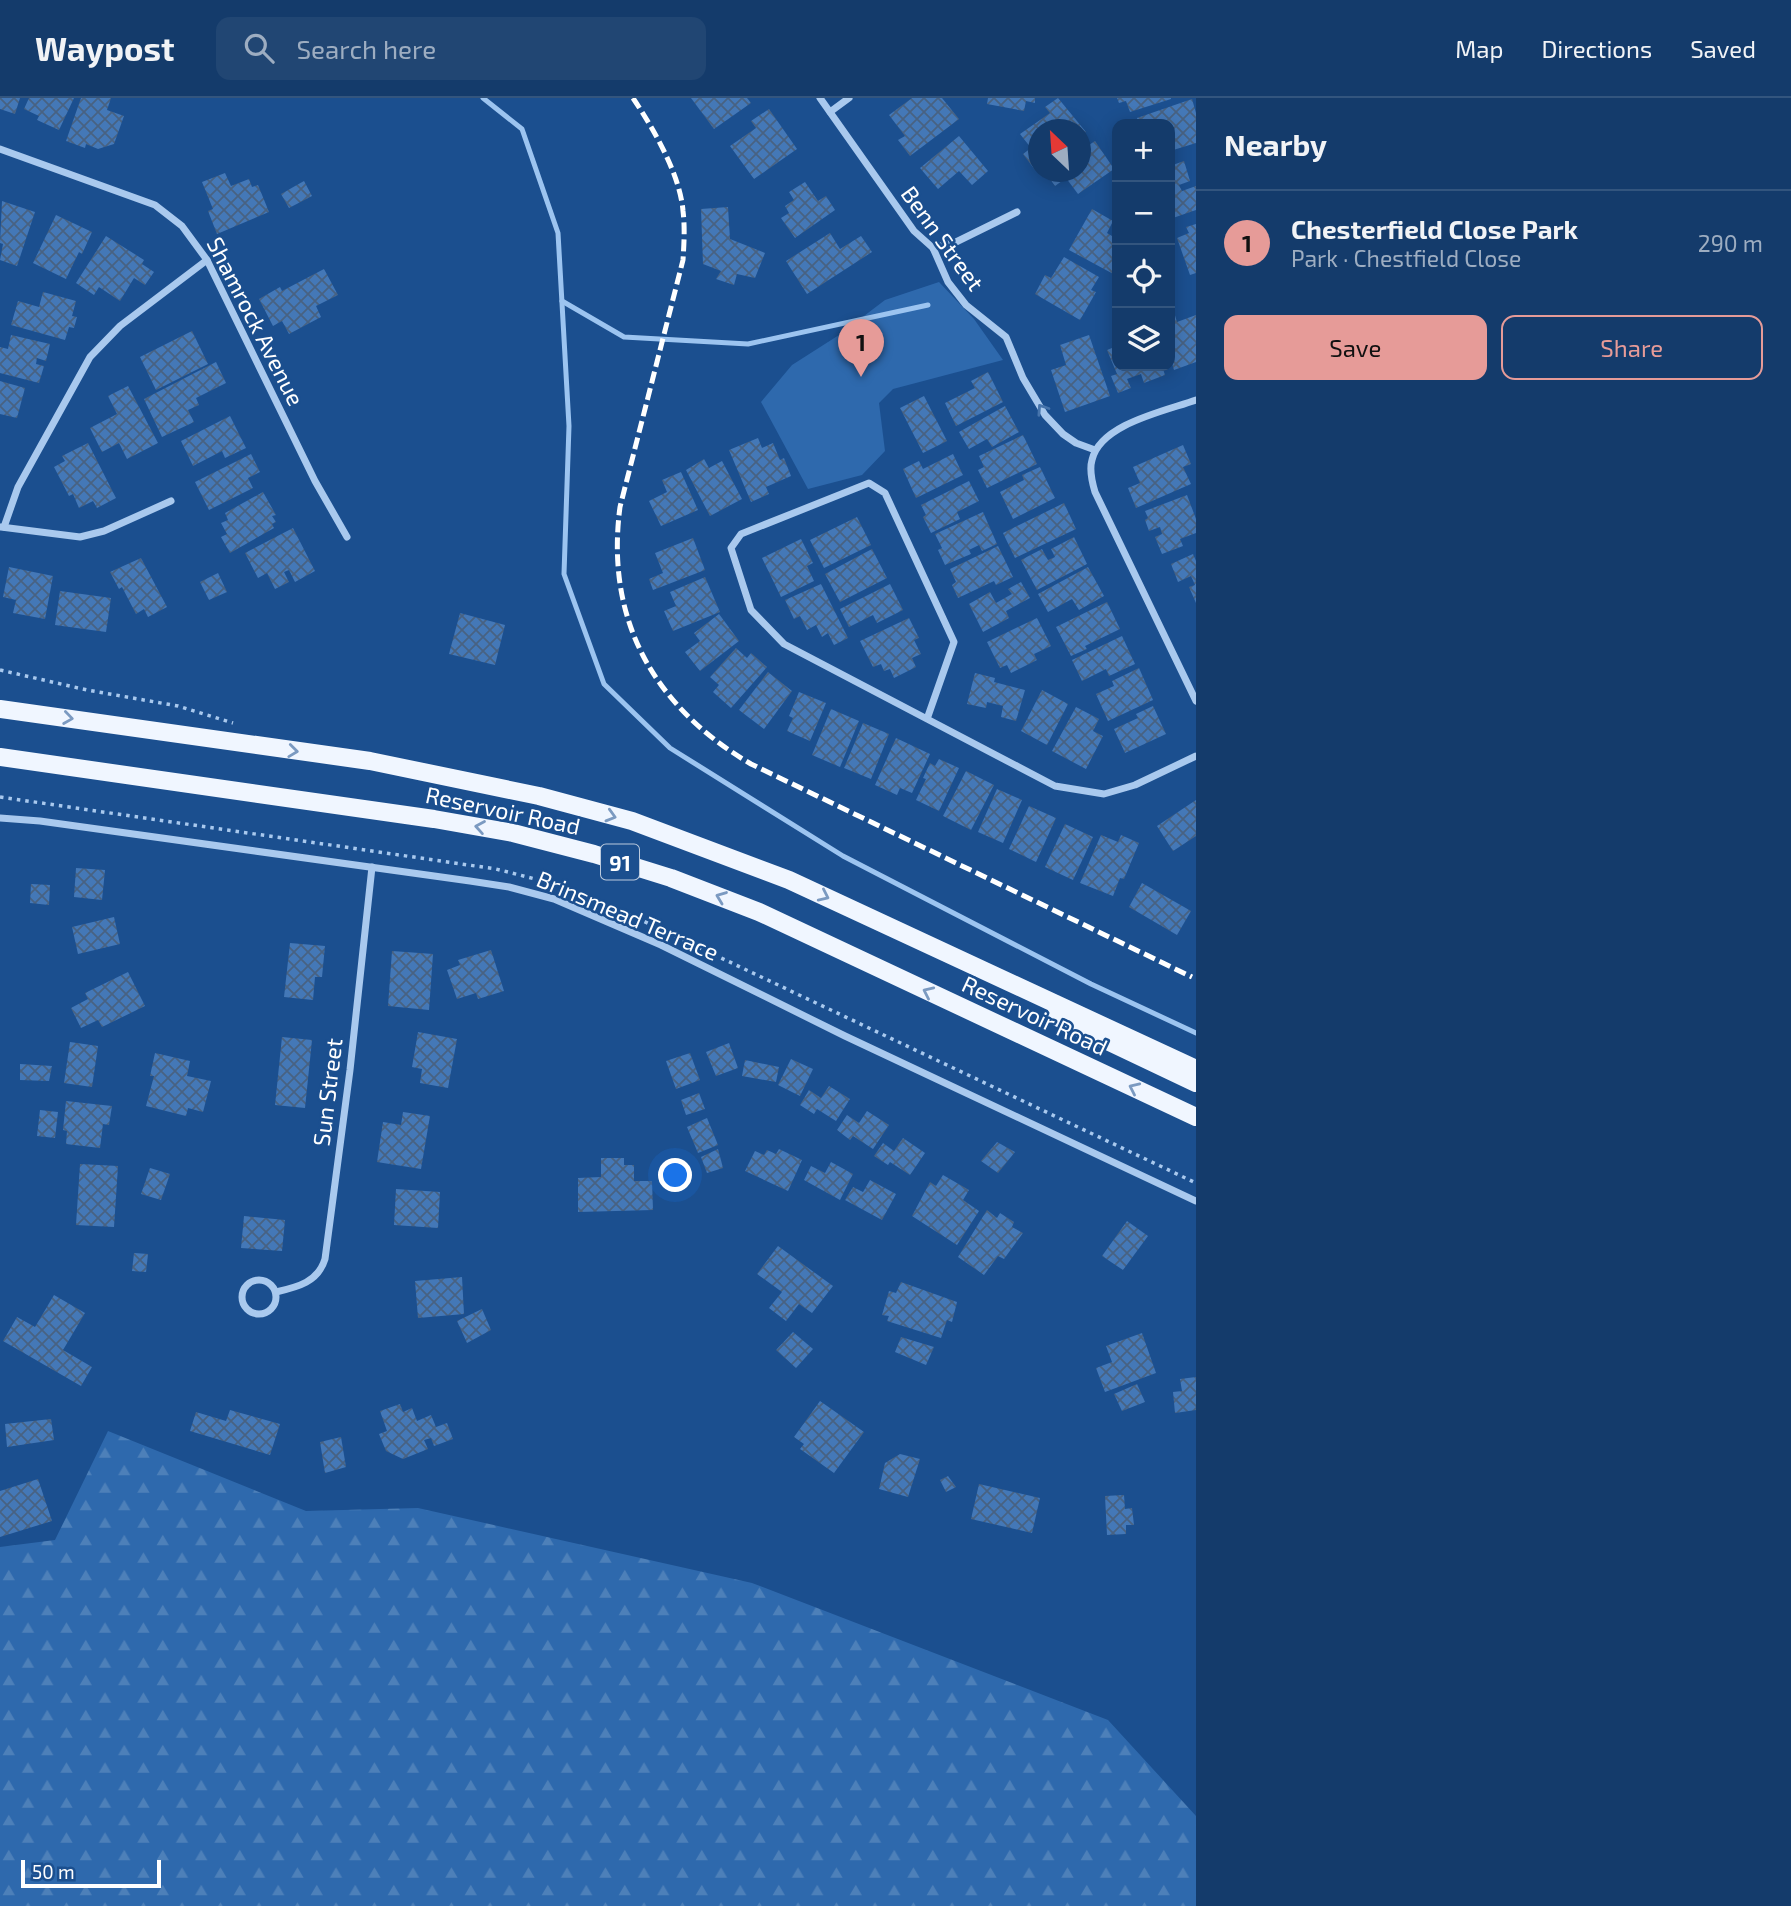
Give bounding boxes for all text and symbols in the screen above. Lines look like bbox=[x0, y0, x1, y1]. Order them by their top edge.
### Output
search box bbox=[216, 17, 706, 80]
text: Waypost bbox=[35, 28, 174, 68]
icon: search bbox=[240, 29, 278, 67]
text: Search here bbox=[296, 33, 436, 64]
text: Map bbox=[1455, 34, 1503, 63]
text: Directions bbox=[1541, 34, 1652, 63]
text: Saved bbox=[1690, 34, 1756, 63]
north arrow bbox=[1028, 119, 1091, 182]
map controls bbox=[1112, 119, 1175, 371]
button: + bbox=[1112, 119, 1175, 182]
text: Nearby bbox=[1224, 126, 1327, 162]
street label: Benn Street bbox=[896, 180, 990, 296]
button: − bbox=[1112, 182, 1175, 245]
text: Chesterfield Close Park bbox=[1291, 213, 1578, 244]
text: 1 bbox=[1242, 229, 1252, 257]
text: 290 m bbox=[1698, 229, 1763, 257]
street label: Shamrock Avenue bbox=[201, 232, 311, 410]
text: Park · Chestfield Close bbox=[1291, 244, 1521, 272]
button: locate bbox=[1112, 245, 1175, 308]
button: layers bbox=[1112, 308, 1175, 371]
button: Save bbox=[1224, 315, 1487, 380]
button: Share bbox=[1501, 315, 1763, 380]
pin: 1 bbox=[838, 319, 884, 377]
one-way arrow bbox=[1038, 404, 1051, 417]
one-way arrow bbox=[62, 711, 73, 726]
one-way arrow bbox=[287, 744, 299, 759]
street label: Reservoir Road bbox=[423, 780, 583, 840]
one-way arrow bbox=[605, 807, 617, 822]
one-way arrow bbox=[474, 820, 486, 835]
road number: 91 bbox=[601, 844, 639, 880]
street label: Brinsmead Terrace bbox=[533, 864, 723, 966]
one-way arrow bbox=[817, 888, 829, 902]
one-way arrow bbox=[716, 892, 728, 906]
street label: Reservoir Road bbox=[958, 969, 1112, 1061]
one-way arrow bbox=[923, 986, 935, 1000]
street label: Sun Street bbox=[306, 1036, 348, 1148]
one-way arrow bbox=[1129, 1082, 1141, 1096]
your location bbox=[658, 1158, 692, 1192]
scale bar bbox=[21, 1857, 161, 1889]
text: 50 m bbox=[32, 1860, 75, 1883]

